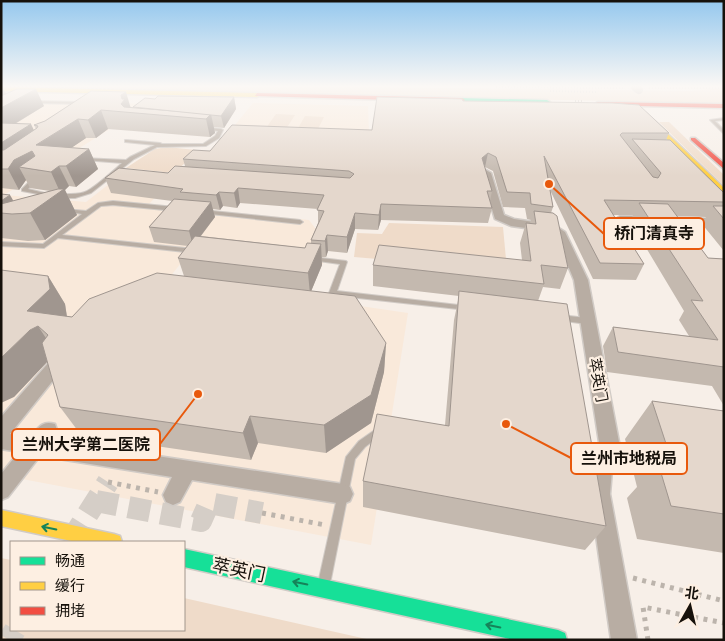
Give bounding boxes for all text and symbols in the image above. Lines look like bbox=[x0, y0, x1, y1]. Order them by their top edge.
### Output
callout: 桥门清真寺 bbox=[604, 218, 704, 249]
text: 桥门清真寺 bbox=[614, 223, 694, 242]
street label: 萃英门 bbox=[586, 356, 612, 404]
callout: 兰州大学第二医院 bbox=[12, 429, 160, 460]
text: 兰州大学第二医院 bbox=[22, 434, 150, 453]
callout: 兰州市地税局 bbox=[571, 443, 687, 474]
text: 兰州市地税局 bbox=[581, 448, 677, 467]
one-way arrow bbox=[42, 523, 58, 532]
legend bbox=[10, 541, 185, 631]
text: 畅通 bbox=[55, 551, 85, 569]
street label: 萃英门 bbox=[211, 553, 268, 585]
text: 缓行 bbox=[55, 576, 85, 594]
one-way arrow bbox=[292, 578, 308, 587]
north arrow bbox=[665, 581, 715, 631]
text: 北 bbox=[684, 583, 700, 602]
text: 拥堵 bbox=[55, 601, 85, 619]
one-way arrow bbox=[485, 620, 501, 630]

